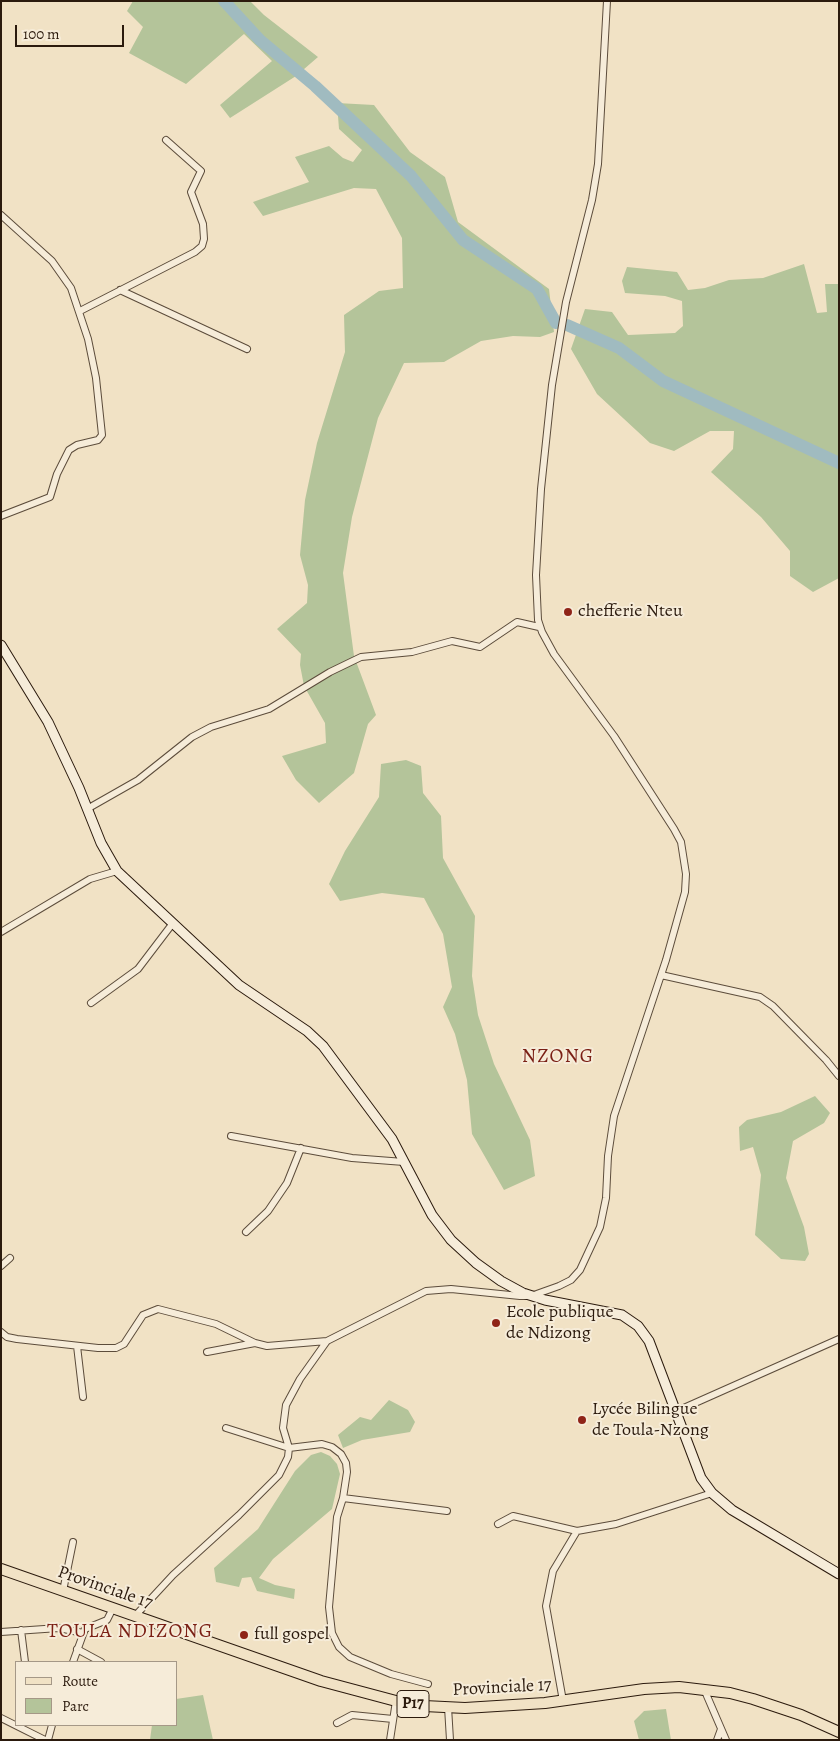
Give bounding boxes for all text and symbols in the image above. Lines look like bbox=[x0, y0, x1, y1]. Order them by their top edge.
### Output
scale bar bbox=[18, 15, 126, 47]
text: 100 m bbox=[23, 24, 60, 44]
place label: chefferie Nteu bbox=[578, 601, 683, 623]
marker: chefferie Nteu bbox=[562, 606, 574, 618]
district label: NZONG bbox=[521, 1045, 595, 1069]
place label: Ecole publique de Ndizong bbox=[506, 1302, 613, 1345]
marker: Ecole publique de Ndizong bbox=[490, 1317, 502, 1329]
place label: Lycée Bilingue de Toula-Nzong bbox=[592, 1399, 709, 1442]
marker: Lycée Bilingue de Toula-Nzong bbox=[576, 1414, 588, 1426]
street label: Provinciale 17 bbox=[55, 1562, 155, 1614]
district label: TOULA NDIZONG bbox=[45, 1620, 215, 1644]
place label: full gospel bbox=[254, 1624, 329, 1646]
marker: full gospel bbox=[238, 1629, 250, 1641]
legend bbox=[15, 1661, 178, 1726]
text: Route bbox=[62, 1671, 98, 1691]
street label: Provinciale 17 bbox=[452, 1675, 552, 1701]
road number: P17 bbox=[397, 1690, 429, 1718]
text: Parc bbox=[62, 1696, 89, 1716]

